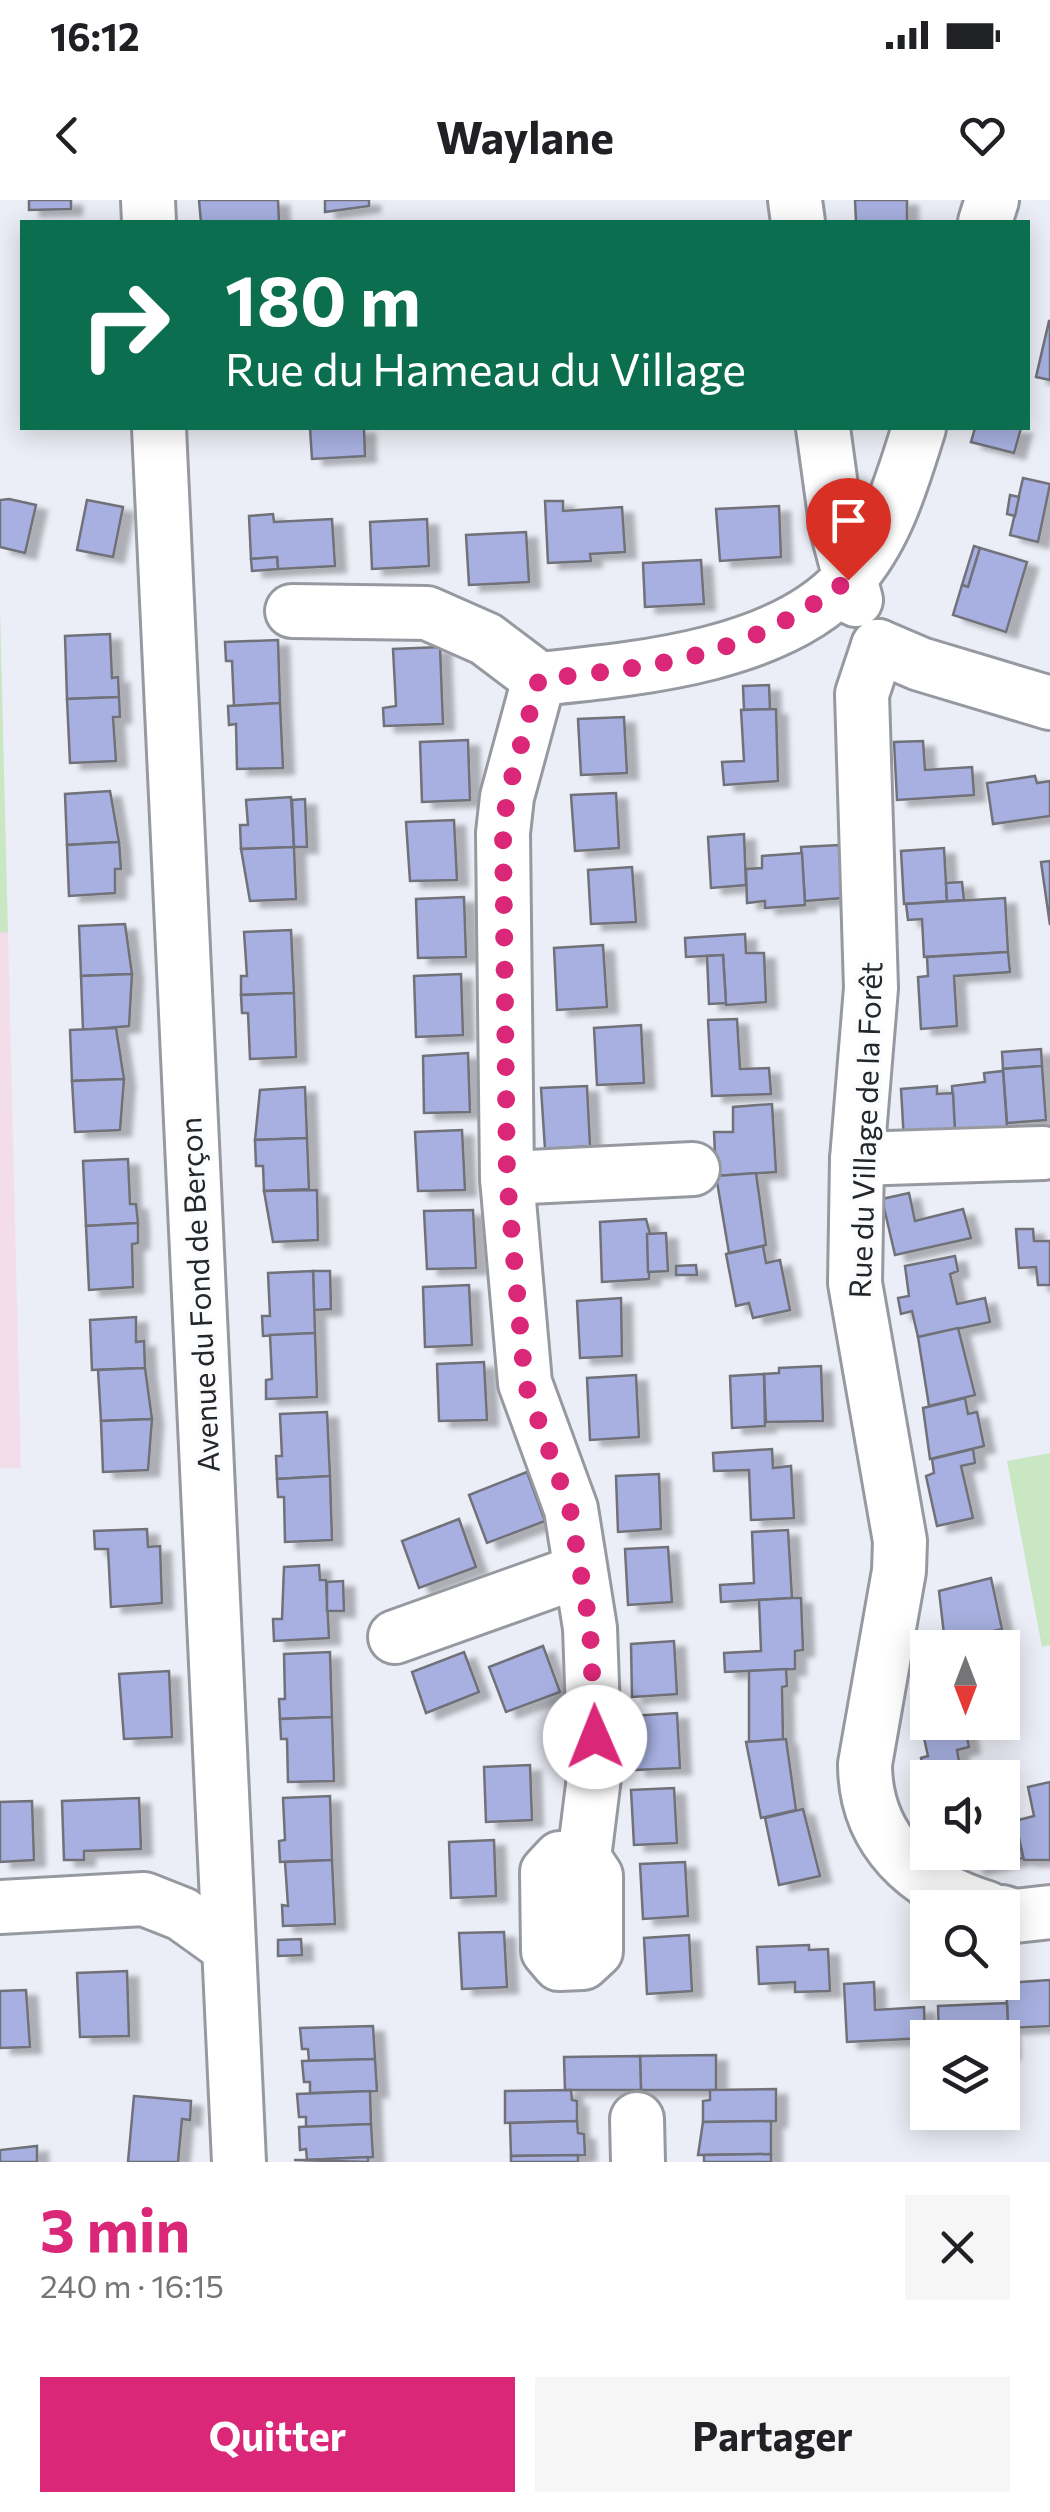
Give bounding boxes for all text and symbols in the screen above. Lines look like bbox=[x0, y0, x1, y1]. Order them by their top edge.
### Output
text: 16:12 bbox=[50, 12, 140, 59]
icon: back bbox=[40, 108, 95, 163]
text: Waylane bbox=[436, 108, 614, 163]
icon: heart bbox=[955, 108, 1010, 163]
text: 180 m bbox=[225, 255, 421, 340]
icon: right bbox=[60, 260, 190, 390]
text: Rue du Hameau du Village bbox=[225, 340, 746, 395]
pin bbox=[806, 478, 891, 581]
icon: arrive bbox=[821, 493, 876, 548]
street label: Rue du Village de la Forêt bbox=[840, 961, 888, 1299]
street label: Avenue du Fond de Berçon bbox=[170, 1116, 226, 1474]
north arrow bbox=[910, 1630, 1020, 1740]
map controls bbox=[910, 1630, 1020, 2130]
position arrow bbox=[543, 1685, 647, 1789]
button: sound bbox=[910, 1760, 1020, 1870]
button: search bbox=[910, 1890, 1020, 2000]
button: layers bbox=[910, 2020, 1020, 2130]
text: 3 min bbox=[40, 2191, 190, 2264]
button: close bbox=[905, 2195, 1010, 2300]
text: 240 m · 16:15 bbox=[40, 2265, 224, 2305]
button: Quitter bbox=[40, 2377, 515, 2492]
button: Partager bbox=[535, 2377, 1010, 2492]

